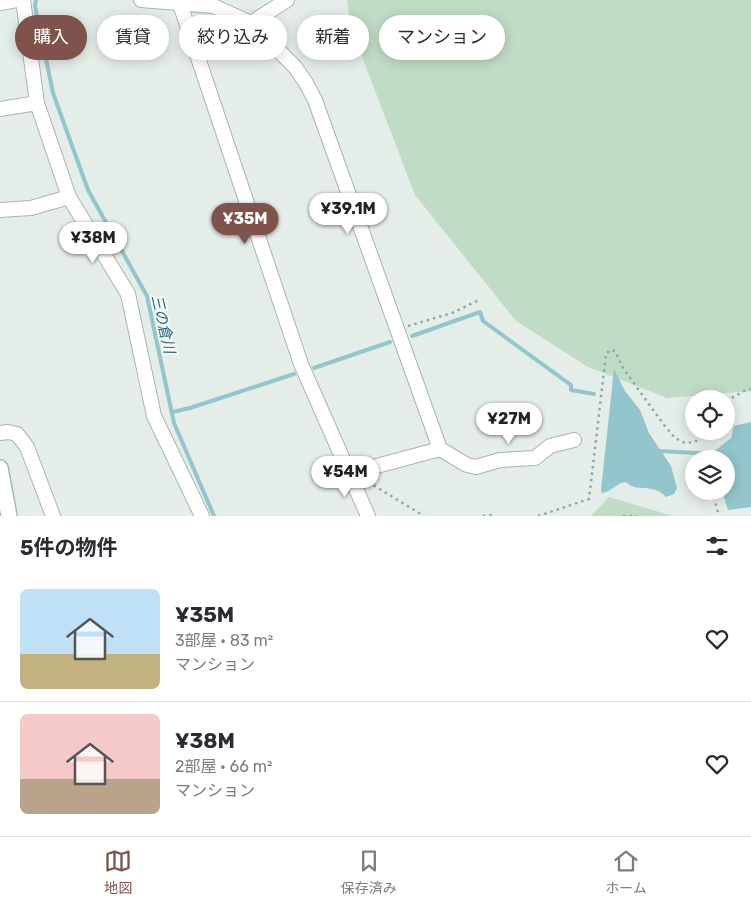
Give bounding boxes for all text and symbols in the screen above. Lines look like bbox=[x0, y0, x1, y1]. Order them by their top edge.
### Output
chip: 購入 bbox=[15, 15, 87, 60]
chip: 賃貸 bbox=[97, 15, 169, 60]
chip: 絞り込み bbox=[179, 15, 287, 60]
chip: 新着 bbox=[297, 15, 369, 60]
chip: マンション bbox=[379, 15, 505, 60]
pin: ¥39.1M bbox=[307, 192, 389, 235]
text: ¥39.1M bbox=[320, 199, 376, 218]
pin: ¥35M bbox=[215, 202, 275, 245]
text: ¥35M bbox=[222, 209, 268, 228]
pin: ¥38M bbox=[63, 222, 123, 264]
text: ¥38M bbox=[70, 228, 116, 247]
water label: 三の倉川 bbox=[147, 293, 179, 357]
map controls bbox=[685, 390, 735, 500]
button: locate bbox=[685, 390, 735, 440]
pin: ¥27M bbox=[479, 402, 539, 445]
text: ¥27M bbox=[487, 409, 531, 428]
button: layers bbox=[685, 450, 735, 500]
pin: ¥54M bbox=[315, 456, 375, 498]
text: ¥54M bbox=[322, 462, 368, 481]
icon: filters bbox=[703, 532, 731, 560]
text: 5件の物件 bbox=[20, 535, 118, 560]
text: ¥35M bbox=[175, 602, 234, 627]
icon: home bbox=[60, 609, 120, 669]
icon: heart bbox=[703, 625, 731, 653]
text: 3部屋 · 83 m² bbox=[175, 631, 273, 650]
text: マンション bbox=[175, 655, 255, 674]
text: ¥38M bbox=[175, 728, 235, 753]
icon: home bbox=[60, 734, 120, 794]
icon: heart bbox=[703, 750, 731, 778]
text: 2部屋 · 66 m² bbox=[175, 757, 272, 776]
text: マンション bbox=[175, 781, 255, 800]
tab: 地図 bbox=[104, 847, 132, 897]
tab: 保存済み bbox=[341, 847, 397, 897]
tab: ホーム bbox=[605, 847, 647, 897]

